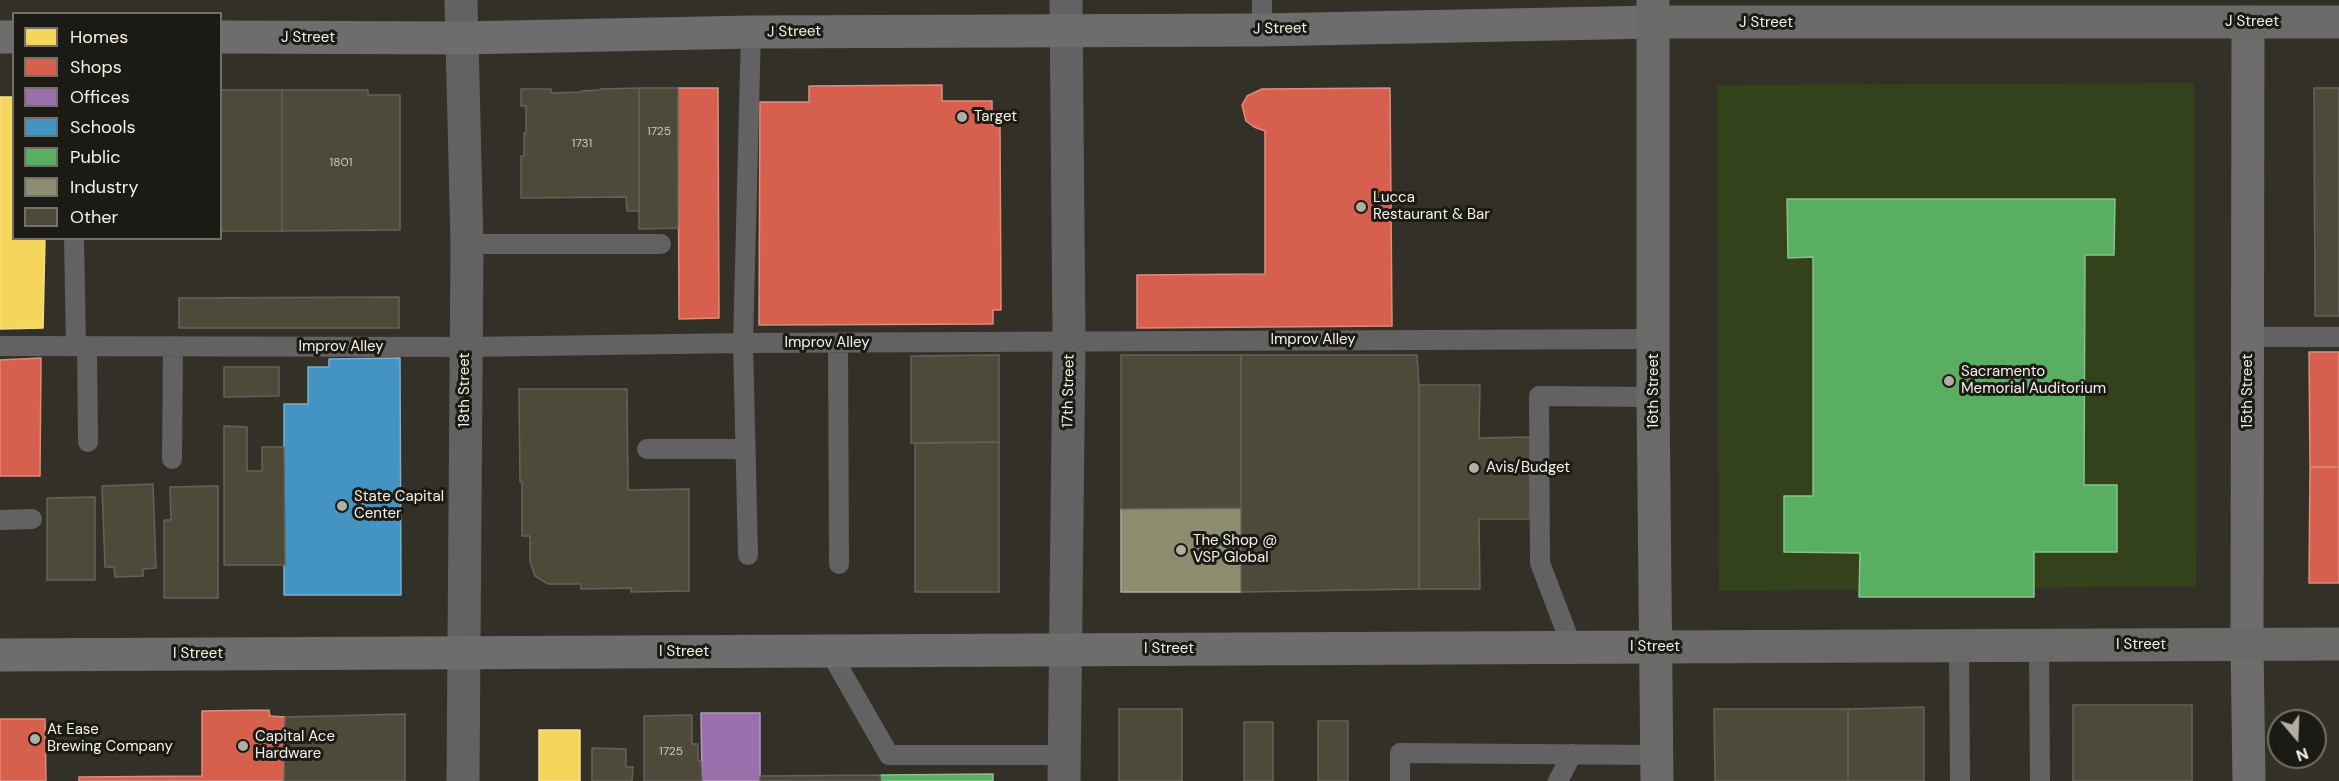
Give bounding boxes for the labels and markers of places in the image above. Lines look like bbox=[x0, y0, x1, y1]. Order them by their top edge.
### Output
place label: Target bbox=[974, 108, 1017, 126]
marker: Target bbox=[955, 110, 969, 124]
place label: Lucca Restaurant & Bar bbox=[1373, 189, 1490, 224]
marker: Lucca Restaurant & Bar bbox=[1354, 200, 1368, 214]
place label: Sacramento Memorial Auditorium bbox=[1961, 363, 2106, 398]
marker: Sacramento Memorial Auditorium bbox=[1942, 374, 1956, 388]
place label: Avis/Budget bbox=[1486, 459, 1570, 477]
marker: Avis/Budget bbox=[1467, 461, 1481, 475]
place label: State Capital Center bbox=[354, 488, 444, 523]
marker: State Capital Center bbox=[335, 499, 349, 513]
place label: The Shop @ VSP Global bbox=[1193, 532, 1277, 567]
marker: The Shop @ VSP Global bbox=[1174, 543, 1188, 557]
place label: At Ease Brewing Company bbox=[47, 721, 173, 756]
place label: Capital Ace Hardware bbox=[255, 728, 335, 763]
marker: At Ease Brewing Company bbox=[28, 732, 42, 746]
marker: Capital Ace Hardware bbox=[236, 739, 250, 753]

